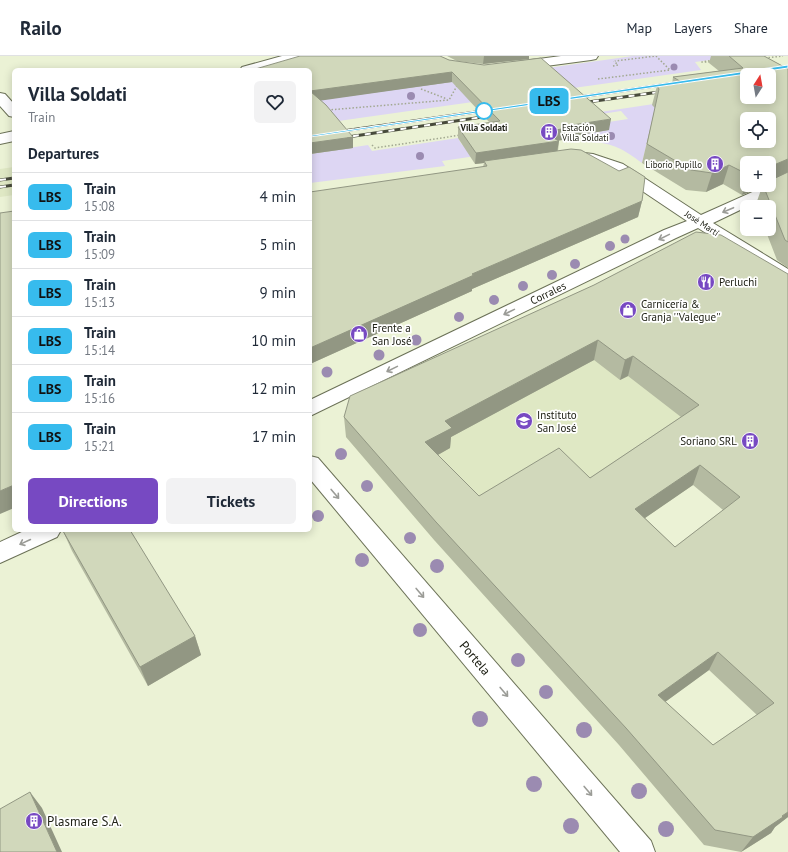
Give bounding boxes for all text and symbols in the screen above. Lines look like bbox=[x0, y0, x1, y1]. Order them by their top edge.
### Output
text: Railo bbox=[20, 16, 62, 40]
text: Map bbox=[626, 19, 652, 37]
text: Layers bbox=[674, 19, 712, 37]
text: Share bbox=[734, 19, 768, 37]
north arrow bbox=[740, 68, 776, 104]
map controls bbox=[740, 68, 776, 236]
button: heart bbox=[254, 81, 296, 123]
text: Villa Soldati bbox=[28, 82, 127, 106]
line badge: LBS bbox=[526, 88, 572, 114]
text: LBS bbox=[538, 92, 560, 110]
marker: Villa Soldati bbox=[475, 102, 493, 120]
text: Train bbox=[28, 109, 55, 126]
button: locate bbox=[740, 112, 776, 148]
place label: Villa Soldati bbox=[460, 122, 508, 133]
building icon: Estación Villa Soldati bbox=[539, 122, 559, 142]
place label: Estación Villa Soldati bbox=[561, 122, 609, 143]
text: Departures bbox=[28, 144, 99, 163]
building icon: Liborio Pupillo bbox=[705, 154, 725, 174]
button: + bbox=[740, 156, 776, 192]
place label: Liborio Pupillo bbox=[646, 159, 702, 170]
text: Train bbox=[84, 179, 116, 198]
text: 4 min bbox=[259, 187, 296, 206]
text: LBS bbox=[39, 188, 61, 206]
text: 15:08 bbox=[84, 198, 115, 215]
button: − bbox=[740, 200, 776, 236]
street label: José Martí bbox=[682, 207, 722, 238]
one-way arrow bbox=[722, 207, 734, 215]
text: Train bbox=[84, 227, 116, 246]
one-way arrow bbox=[658, 234, 670, 241]
text: 5 min bbox=[259, 235, 296, 254]
text: LBS bbox=[39, 236, 61, 254]
text: 15:09 bbox=[84, 246, 115, 263]
restaurant icon: Perluchi bbox=[696, 272, 716, 292]
text: Train bbox=[84, 275, 116, 294]
place label: Perluchi bbox=[719, 275, 757, 289]
street label: Corrales bbox=[528, 278, 569, 308]
text: 9 min bbox=[259, 283, 296, 302]
text: LBS bbox=[39, 284, 61, 302]
text: 15:13 bbox=[84, 294, 115, 311]
place label: Carnicería & Granja ''Valegue'' bbox=[641, 297, 721, 324]
shop icon: Carnicería & Granja ''Valegue'' bbox=[618, 300, 638, 320]
one-way arrow bbox=[503, 309, 515, 316]
place label: Frente a San José bbox=[372, 321, 412, 348]
text: Train bbox=[84, 323, 116, 342]
shop icon: Frente a San José bbox=[349, 324, 369, 344]
text: 10 min bbox=[251, 331, 296, 350]
text: LBS bbox=[39, 332, 61, 350]
text: 15:14 bbox=[84, 342, 115, 359]
one-way arrow bbox=[387, 366, 399, 373]
text: Train bbox=[84, 371, 116, 390]
text: 12 min bbox=[251, 379, 296, 398]
text: LBS bbox=[39, 380, 61, 398]
text: 15:16 bbox=[84, 390, 115, 407]
place label: Instituto San José bbox=[537, 408, 577, 435]
school or university icon: Instituto San José bbox=[514, 411, 534, 431]
text: Train bbox=[84, 419, 116, 438]
text: 17 min bbox=[252, 427, 296, 446]
text: LBS bbox=[39, 428, 61, 446]
building icon: Soriano SRL bbox=[740, 431, 760, 451]
place label: Soriano SRL bbox=[680, 434, 737, 448]
text: 15:21 bbox=[84, 438, 115, 455]
button: Directions bbox=[28, 478, 158, 524]
button: Tickets bbox=[166, 478, 296, 524]
one-way arrow bbox=[331, 488, 340, 499]
one-way arrow bbox=[19, 539, 31, 546]
one-way arrow bbox=[415, 587, 424, 598]
street label: Portela bbox=[456, 637, 494, 679]
one-way arrow bbox=[499, 686, 508, 697]
one-way arrow bbox=[583, 785, 592, 795]
building icon: Plasmare S.A. bbox=[24, 811, 44, 831]
place label: Plasmare S.A. bbox=[47, 813, 122, 830]

